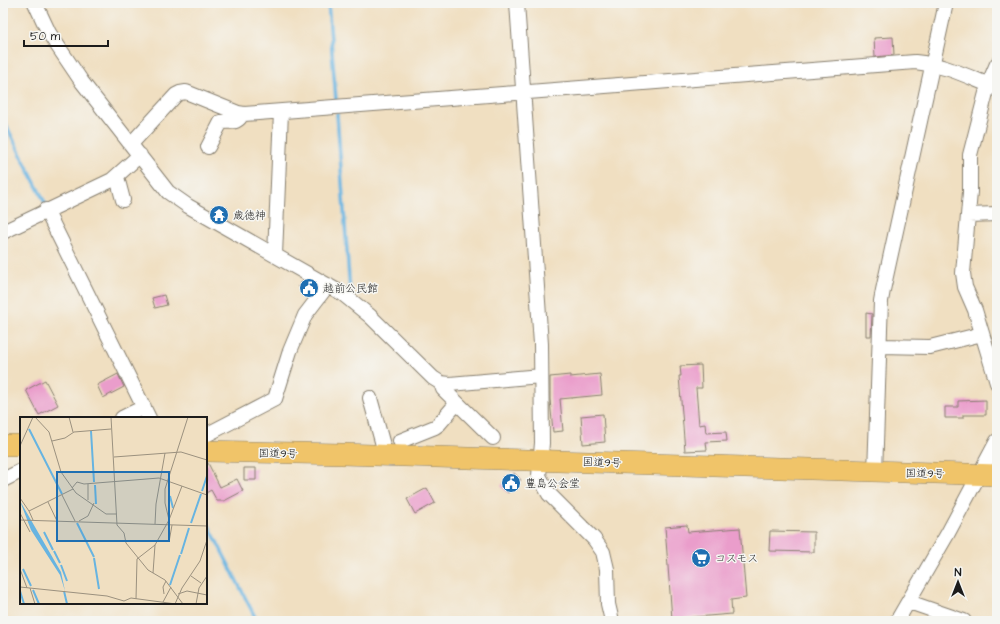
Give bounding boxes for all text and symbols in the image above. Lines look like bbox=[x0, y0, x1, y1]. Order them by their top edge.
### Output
scale bar bbox=[24, 22, 108, 48]
text: 50 m bbox=[30, 28, 61, 45]
temple icon: 歳徳神 bbox=[208, 204, 230, 226]
place label: 歳徳神 bbox=[233, 208, 266, 223]
public building icon: 越前公民館 bbox=[298, 277, 320, 299]
place label: 越前公民館 bbox=[323, 281, 378, 296]
inset map bbox=[20, 417, 207, 604]
street label: 国道9号 bbox=[258, 446, 298, 461]
street label: 国道9号 bbox=[582, 454, 622, 471]
street label: 国道9号 bbox=[905, 466, 945, 481]
public building icon: 豊島公会堂 bbox=[500, 472, 522, 494]
place label: 豊島公会堂 bbox=[525, 476, 580, 491]
supermarket icon: コスモス bbox=[690, 547, 712, 569]
place label: コスモス bbox=[715, 551, 758, 566]
north arrow bbox=[938, 562, 978, 602]
text: N bbox=[955, 565, 962, 580]

